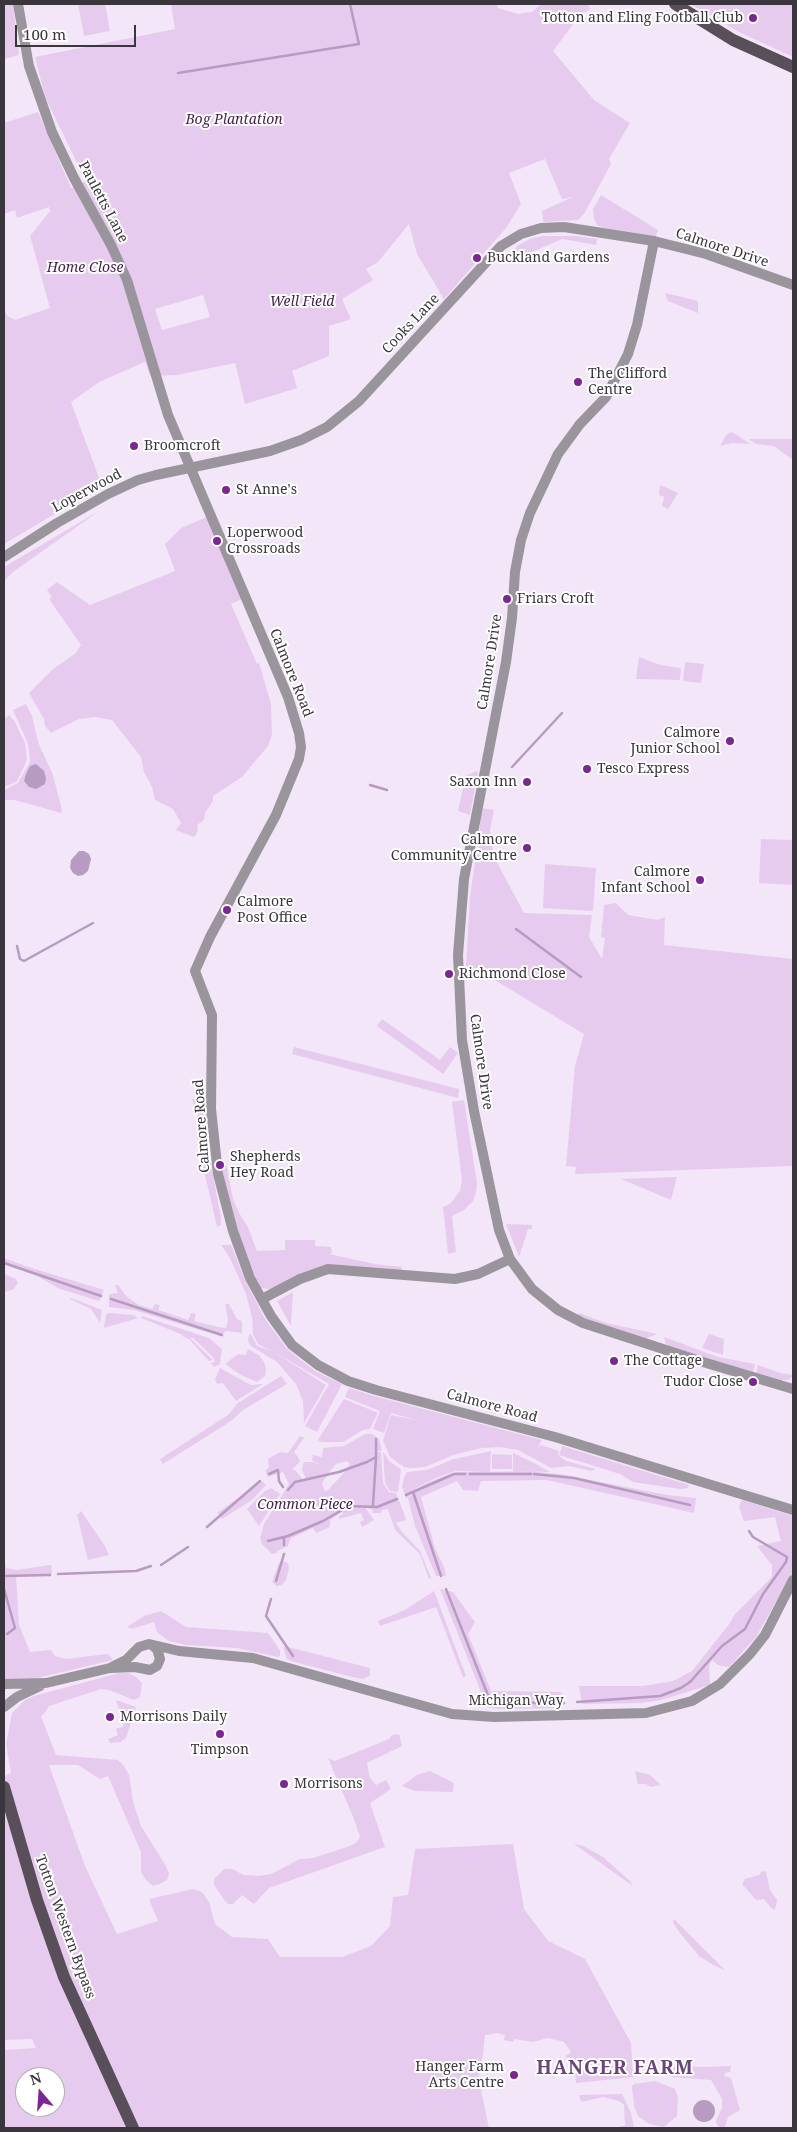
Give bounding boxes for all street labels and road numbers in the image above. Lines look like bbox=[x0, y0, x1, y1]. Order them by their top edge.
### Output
street label: Pauletts Lane bbox=[74, 158, 132, 246]
street label: Calmore Drive bbox=[673, 225, 771, 271]
street label: Cooks Lane bbox=[379, 290, 443, 358]
street label: Loperwood bbox=[49, 466, 125, 516]
street label: Calmore Drive bbox=[474, 613, 506, 711]
street label: Calmore Road bbox=[266, 626, 316, 720]
street label: Calmore Drive bbox=[466, 1013, 496, 1111]
street label: Calmore Road bbox=[190, 1079, 214, 1173]
street label: Calmore Road bbox=[445, 1386, 539, 1426]
street label: Michigan Way bbox=[468, 1693, 564, 1709]
street label: Totton Western Bypass bbox=[31, 1853, 99, 2001]

